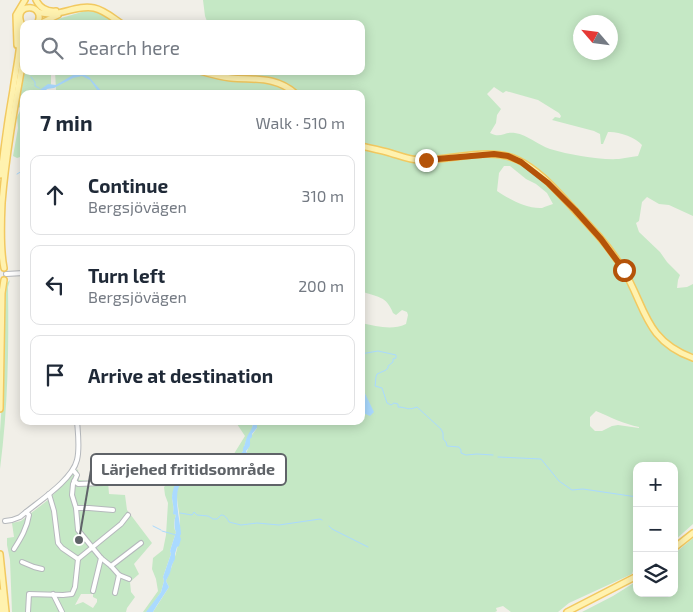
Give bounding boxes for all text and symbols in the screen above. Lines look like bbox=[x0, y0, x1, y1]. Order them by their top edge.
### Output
north arrow bbox=[573, 15, 618, 60]
search box bbox=[20, 20, 365, 75]
icon: search bbox=[38, 34, 66, 62]
text: Search here bbox=[78, 36, 180, 59]
text: 7 min bbox=[40, 110, 93, 135]
text: Walk · 510 m bbox=[255, 113, 345, 132]
route end bbox=[415, 149, 438, 172]
text: Continue bbox=[88, 174, 168, 197]
icon: ahead bbox=[41, 181, 69, 209]
text: 310 m bbox=[302, 186, 344, 205]
text: Bergsjövägen bbox=[88, 197, 187, 216]
route start bbox=[613, 259, 636, 282]
text: Turn left bbox=[88, 264, 165, 287]
icon: left bbox=[41, 271, 69, 299]
text: 200 m bbox=[298, 276, 344, 295]
text: Bergsjövägen bbox=[88, 287, 187, 306]
icon: arrive bbox=[41, 361, 69, 389]
text: Arrive at destination bbox=[88, 364, 273, 387]
callout: Lärjehed fritidsområde bbox=[91, 454, 286, 485]
text: Lärjehed fritidsområde bbox=[101, 459, 275, 478]
map controls bbox=[633, 462, 678, 597]
button: + bbox=[633, 462, 678, 507]
button: − bbox=[633, 507, 678, 552]
button: layers bbox=[633, 552, 678, 597]

